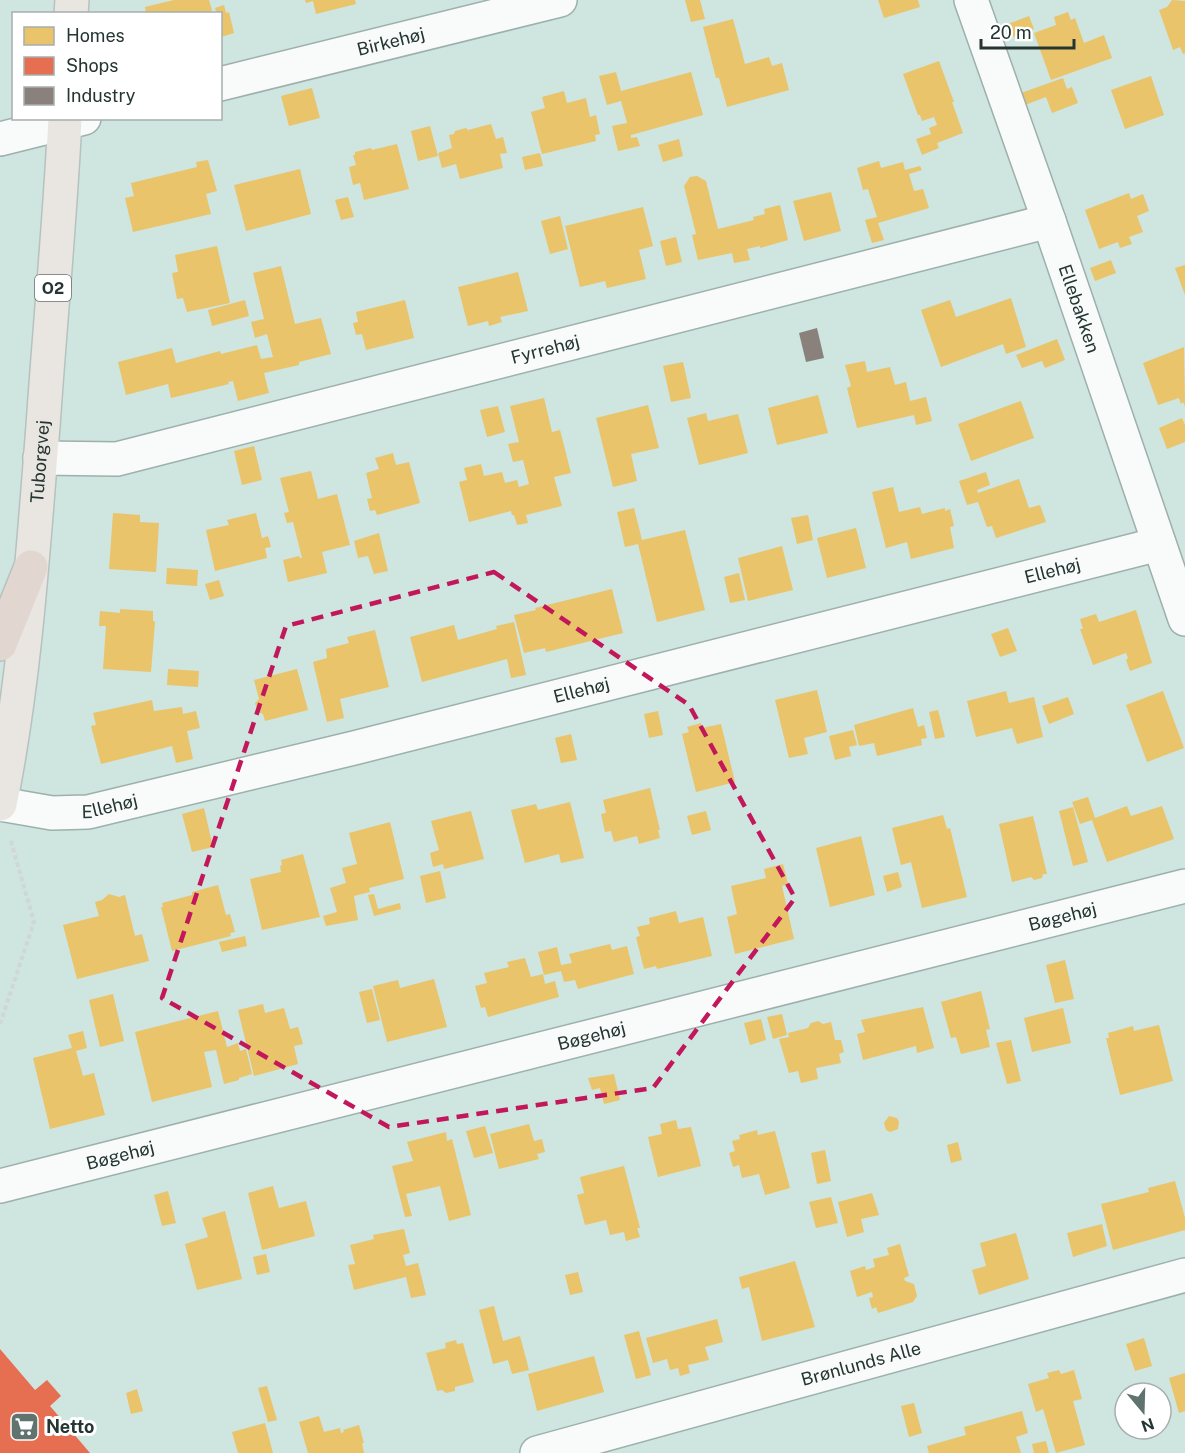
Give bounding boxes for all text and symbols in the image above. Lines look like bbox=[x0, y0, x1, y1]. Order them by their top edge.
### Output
legend bbox=[12, 12, 222, 120]
scale bar bbox=[981, 12, 1074, 50]
text: 20 m bbox=[990, 22, 1032, 43]
street label: Birkehøj bbox=[355, 23, 427, 60]
text: Homes bbox=[66, 25, 125, 46]
text: Shops bbox=[66, 55, 118, 76]
text: Industry bbox=[66, 85, 136, 106]
street label: Ellebakken bbox=[1055, 261, 1104, 356]
road number: O2 bbox=[35, 275, 71, 301]
street label: Fyrrehøj bbox=[509, 330, 582, 368]
street label: Tuborgvej bbox=[26, 419, 53, 504]
street label: Ellehøj bbox=[1022, 553, 1083, 588]
street label: Ellehøj bbox=[551, 673, 612, 707]
street label: Ellehøj bbox=[81, 789, 140, 822]
street label: Bøgehøj bbox=[1026, 898, 1099, 935]
street label: Bøgehøj bbox=[555, 1017, 627, 1055]
street label: Bøgehøj bbox=[84, 1136, 156, 1174]
street label: Brønlunds Alle bbox=[799, 1337, 923, 1390]
north arrow bbox=[1113, 1381, 1173, 1441]
supermarket icon: Netto bbox=[9, 1411, 41, 1443]
text: N bbox=[1139, 1414, 1157, 1436]
place label: Netto bbox=[46, 1416, 94, 1437]

